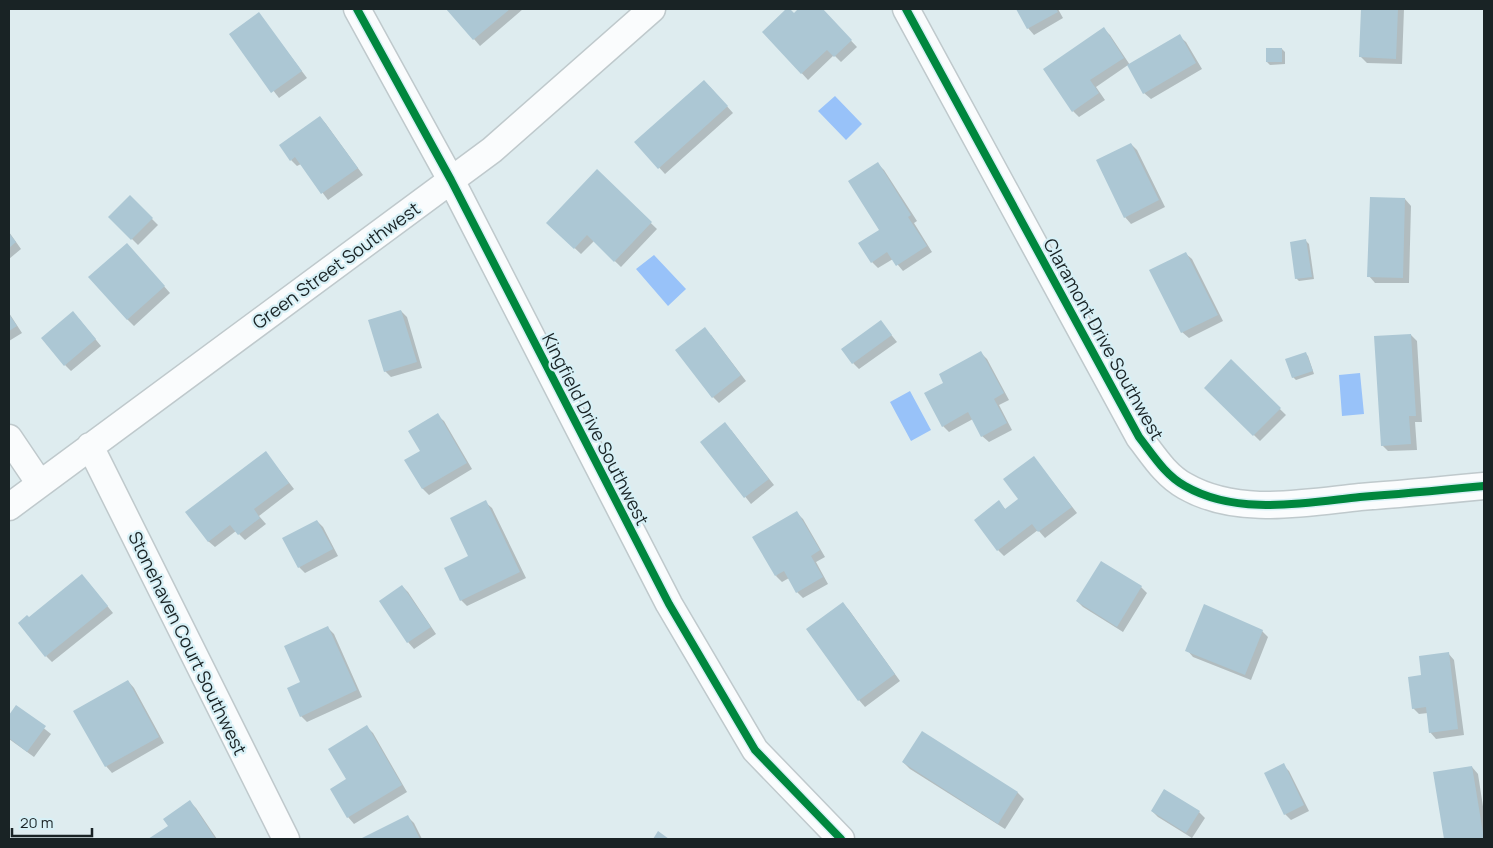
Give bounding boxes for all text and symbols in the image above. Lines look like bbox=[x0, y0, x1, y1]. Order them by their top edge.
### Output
street label: Green Street Southwest bbox=[247, 196, 425, 334]
street label: Claramont Drive Southwest bbox=[1038, 234, 1170, 444]
street label: Kingfield Drive Southwest bbox=[537, 329, 655, 529]
street label: Stonehaven Court Southwest bbox=[123, 527, 253, 759]
scale bar bbox=[12, 806, 92, 838]
text: 20 m bbox=[20, 812, 53, 833]

